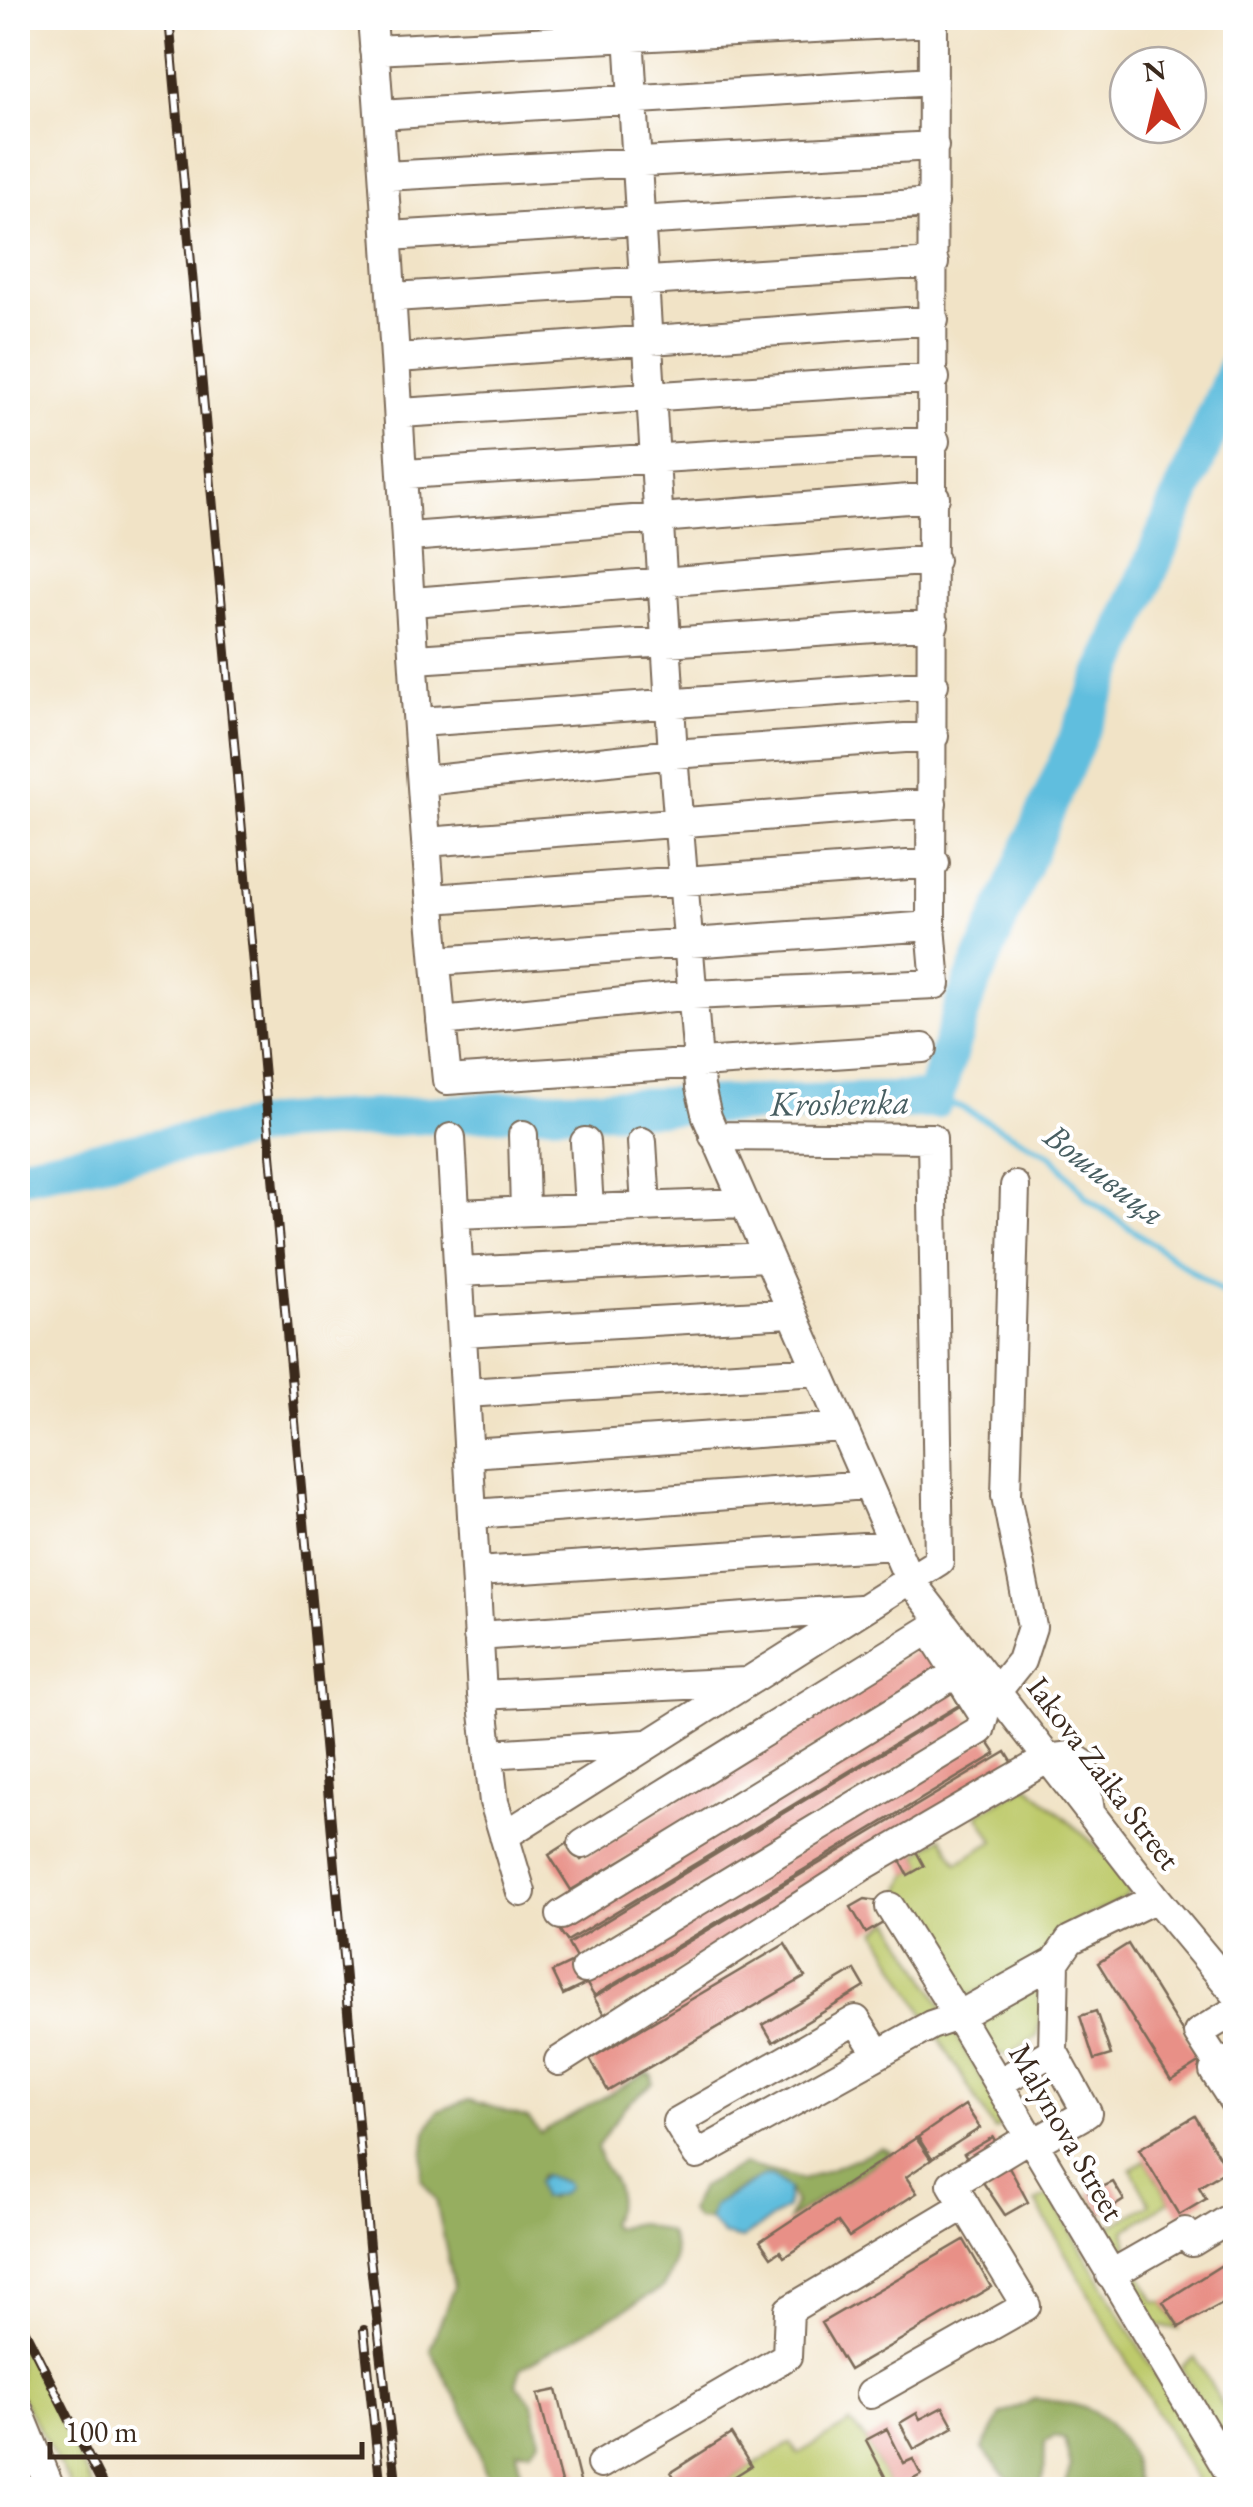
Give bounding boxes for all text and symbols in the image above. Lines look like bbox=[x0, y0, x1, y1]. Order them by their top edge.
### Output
north arrow bbox=[1108, 45, 1208, 145]
text: N bbox=[1141, 51, 1169, 90]
water label: Kroshenka bbox=[769, 1078, 910, 1126]
water label: Вошивиця bbox=[1035, 1112, 1175, 1235]
street label: Iakova Zaika Street bbox=[1018, 1668, 1190, 1878]
street label: Malynova Street bbox=[999, 2036, 1135, 2228]
scale bar bbox=[50, 2397, 362, 2459]
text: 100 m bbox=[65, 2412, 138, 2451]

